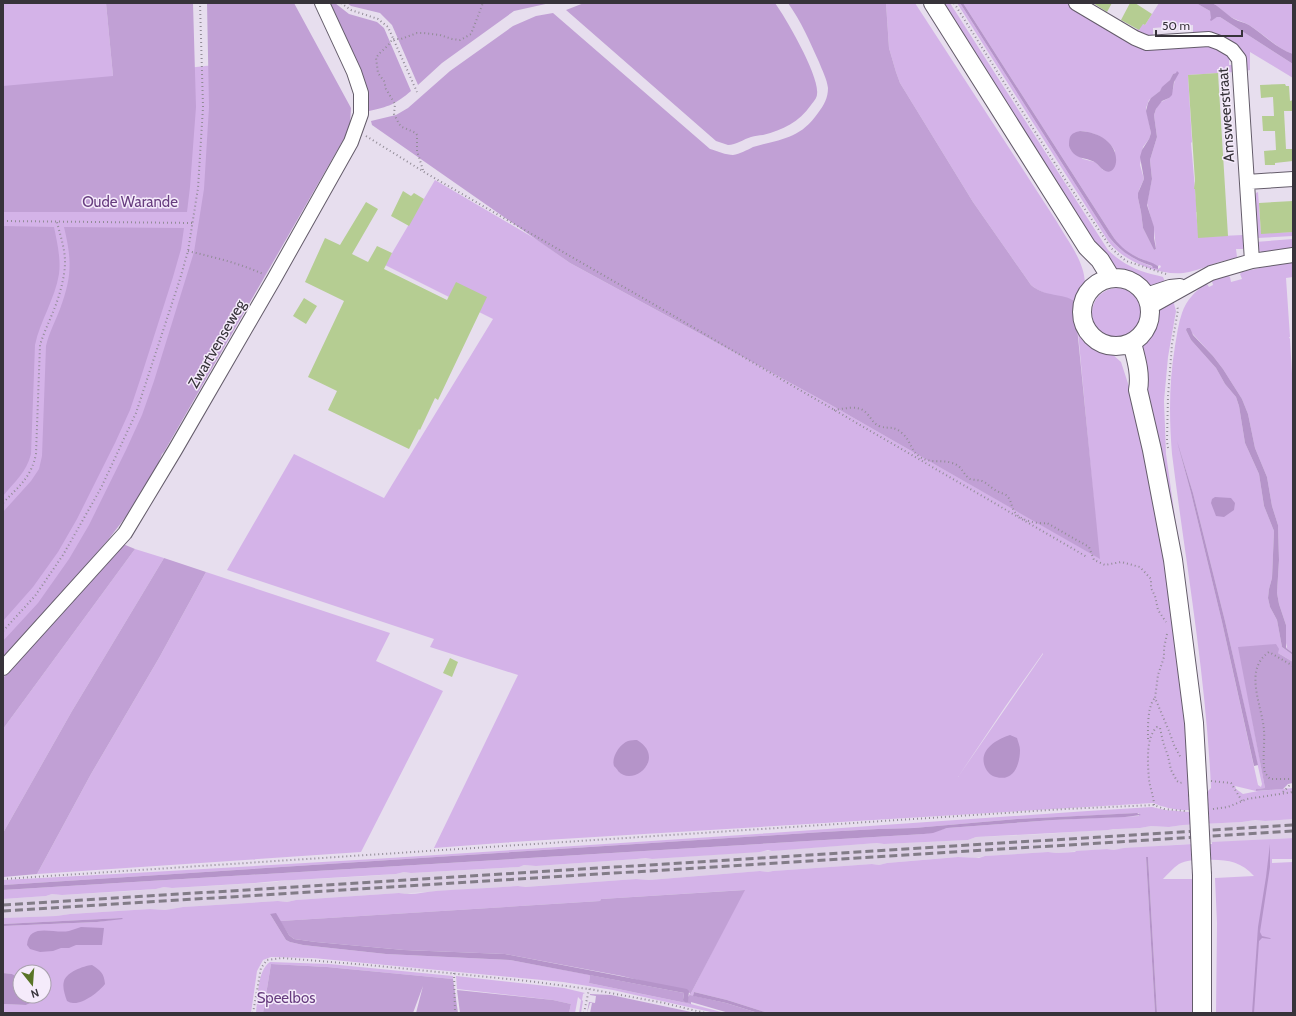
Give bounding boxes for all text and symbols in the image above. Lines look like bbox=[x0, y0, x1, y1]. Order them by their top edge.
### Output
scale bar bbox=[1156, 12, 1242, 38]
text: 50 m bbox=[1162, 18, 1190, 33]
street label: Amsweerstraat bbox=[1214, 67, 1238, 163]
park label: Oude Warande bbox=[82, 193, 178, 211]
street label: Zwartvenseweg bbox=[184, 296, 250, 391]
north arrow bbox=[12, 964, 52, 1004]
text: N bbox=[29, 986, 41, 1001]
park label: Speelbos bbox=[257, 989, 315, 1007]

